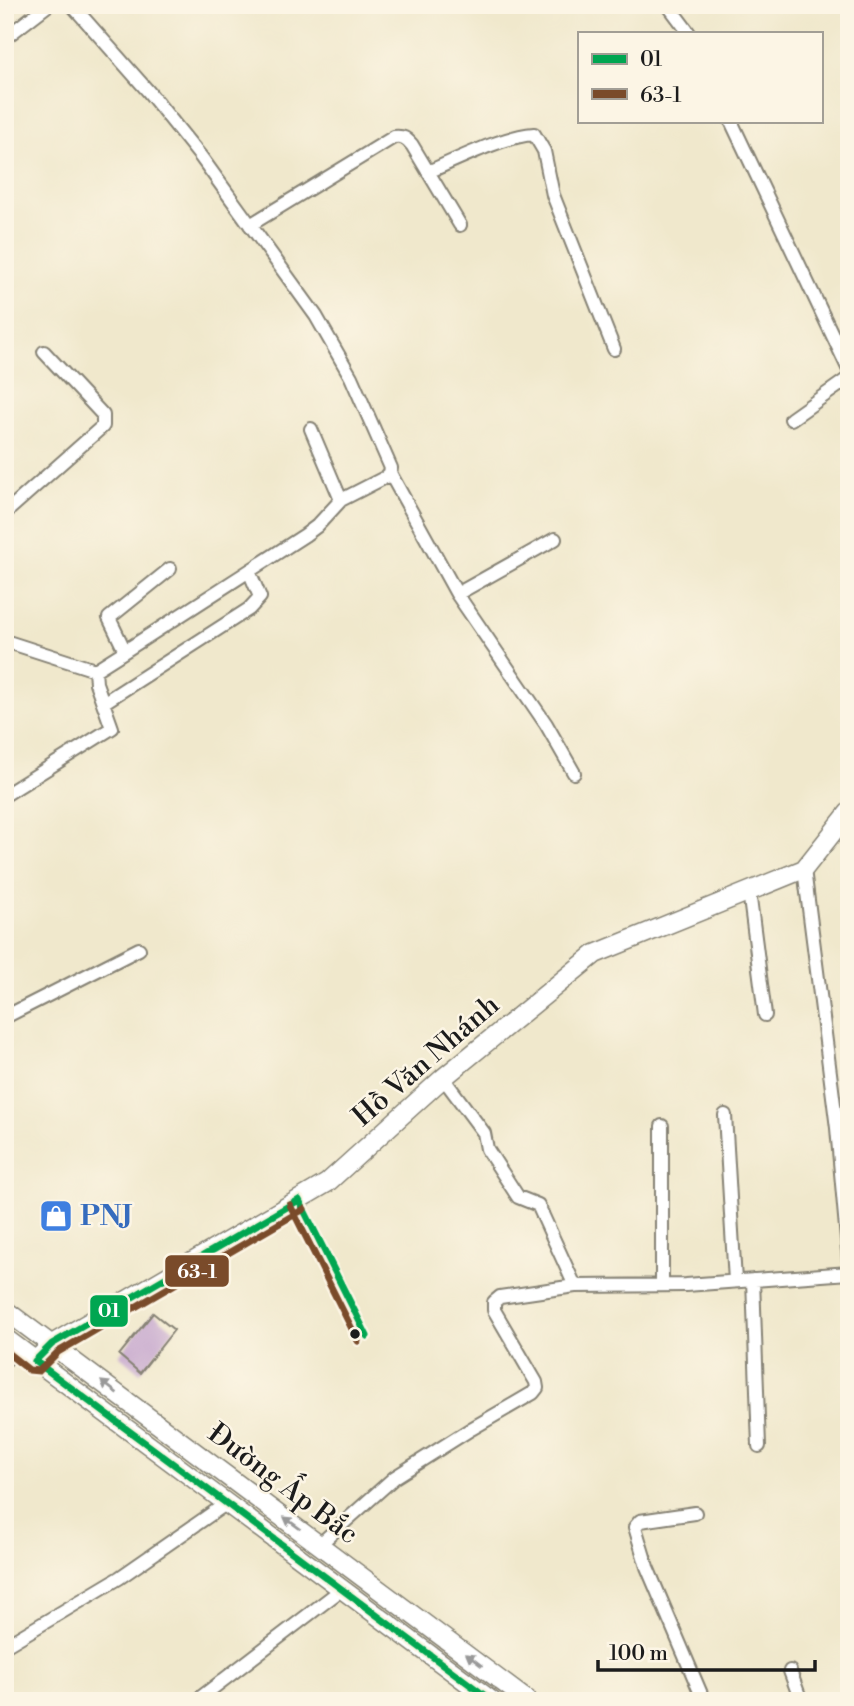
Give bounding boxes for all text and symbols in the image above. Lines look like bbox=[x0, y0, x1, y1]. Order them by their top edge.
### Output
legend bbox=[578, 32, 822, 122]
text: 01 bbox=[640, 47, 662, 73]
text: 63-1 bbox=[640, 83, 682, 109]
street label: Hồ Văn Nhánh bbox=[345, 987, 507, 1134]
shop icon: PNJ bbox=[37, 1197, 75, 1235]
place label: PNJ bbox=[80, 1199, 133, 1234]
line badge: 63-1 bbox=[164, 1254, 230, 1288]
text: 63-1 bbox=[177, 1260, 217, 1284]
line badge: 01 bbox=[89, 1294, 129, 1328]
text: 01 bbox=[98, 1299, 120, 1323]
unlabelled marker bbox=[348, 1327, 362, 1341]
one-way arrow bbox=[100, 1381, 118, 1395]
street label: Đường Ấp Bắc bbox=[201, 1412, 368, 1552]
one-way arrow bbox=[283, 1516, 301, 1530]
scale bar bbox=[598, 1629, 816, 1673]
text: 100 m bbox=[609, 1641, 668, 1667]
one-way arrow bbox=[465, 1652, 483, 1667]

